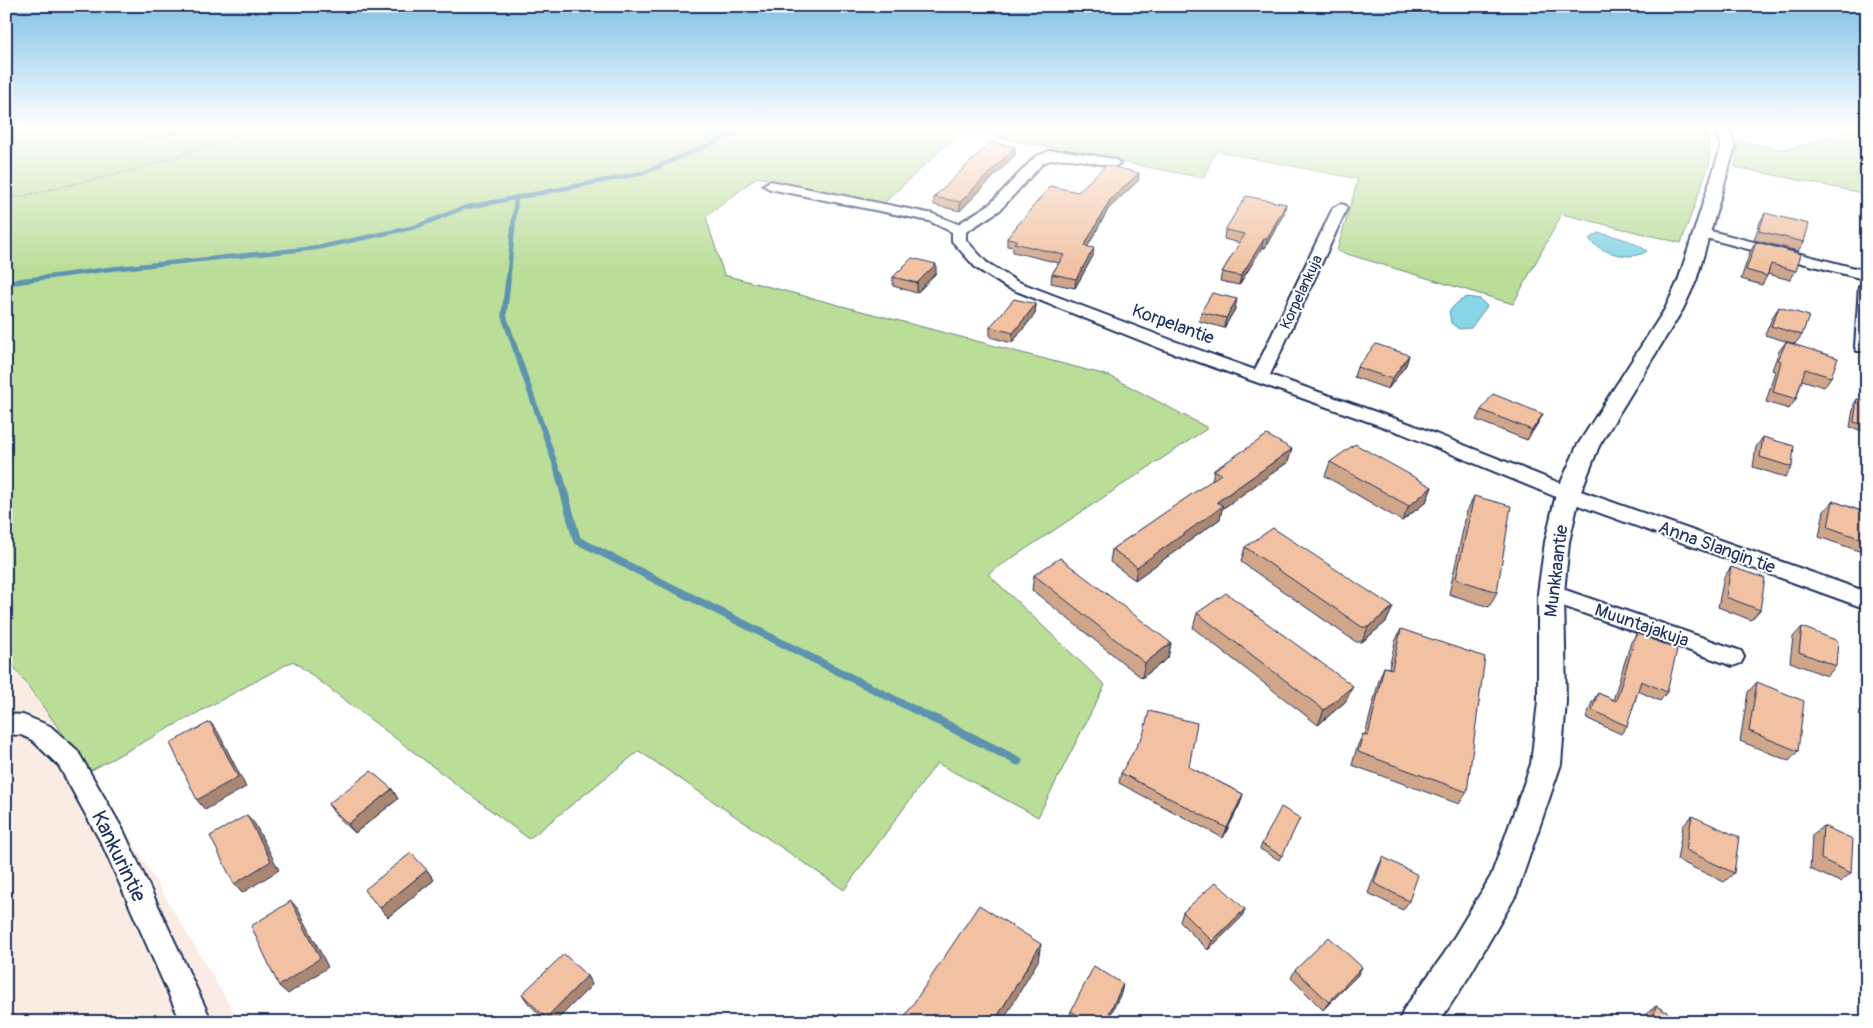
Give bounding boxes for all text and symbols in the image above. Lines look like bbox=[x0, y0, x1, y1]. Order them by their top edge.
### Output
street label: Korpelankuja bbox=[1276, 252, 1327, 332]
street label: Korpelantie bbox=[1129, 299, 1217, 350]
street label: Anna Slangin tie bbox=[1655, 516, 1778, 579]
street label: Munkkaantie bbox=[1539, 524, 1574, 618]
street label: Muuntajakuja bbox=[1592, 599, 1692, 652]
street label: Kankurintie bbox=[85, 806, 153, 907]

